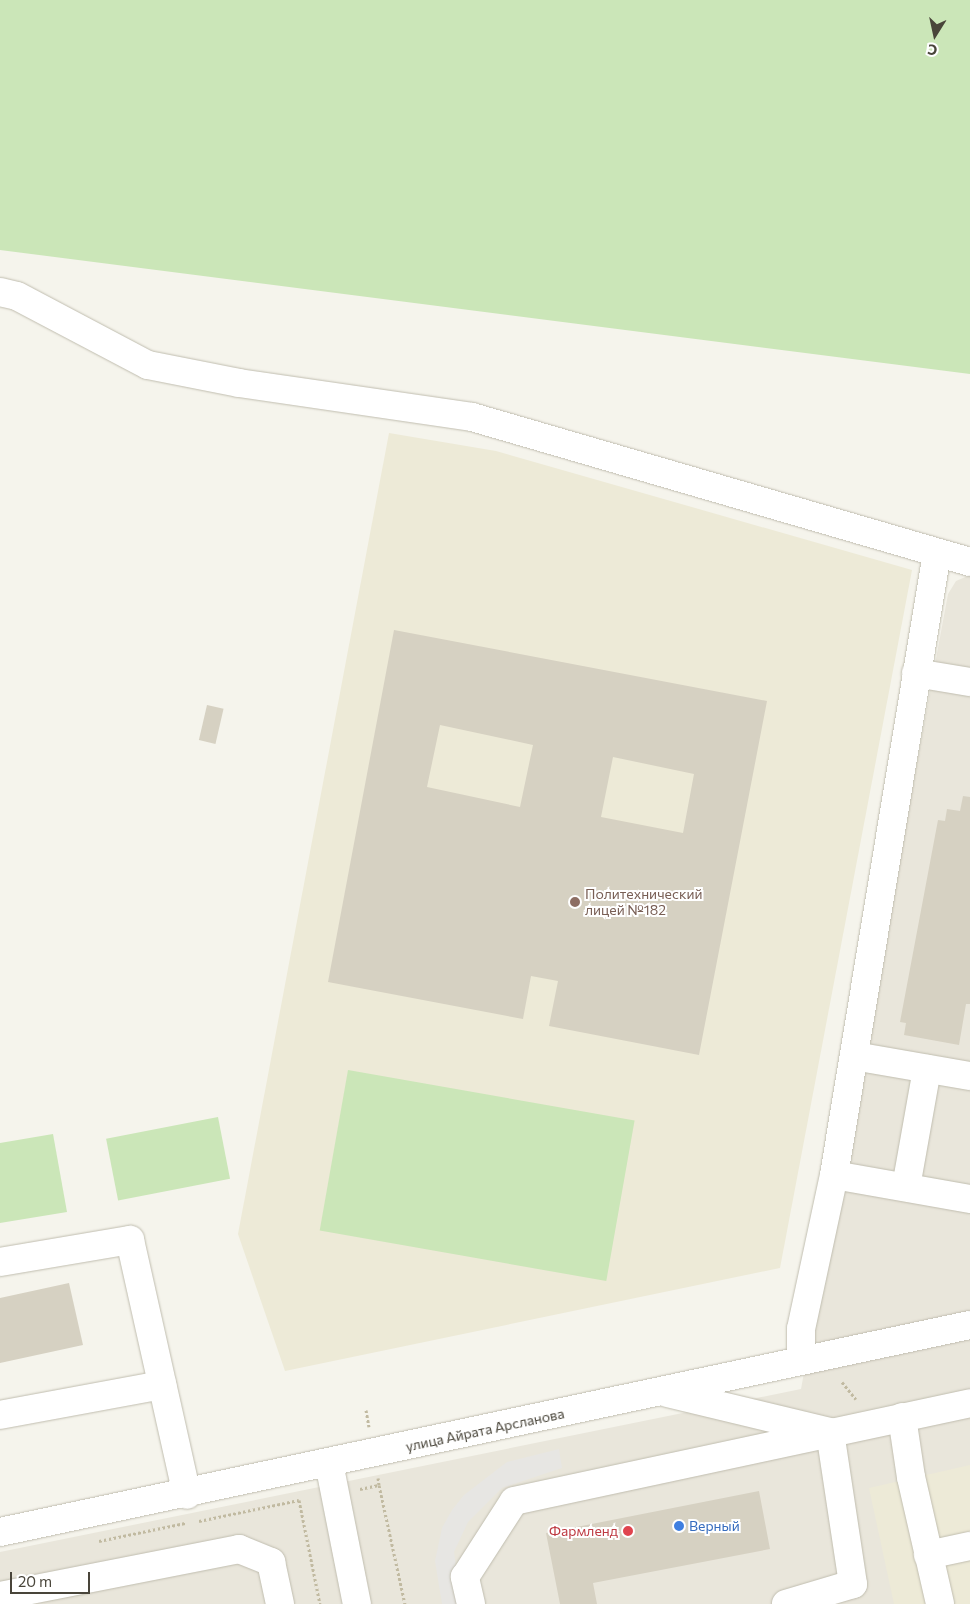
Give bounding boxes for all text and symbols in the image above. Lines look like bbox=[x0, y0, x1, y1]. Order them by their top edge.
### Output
north arrow bbox=[910, 10, 960, 60]
text: С bbox=[926, 41, 939, 59]
place label: Политехнический лицей №182 bbox=[585, 886, 702, 919]
marker: Политехнический лицей №182 bbox=[569, 896, 581, 908]
street label: улица Айрата Арсланова bbox=[404, 1405, 566, 1455]
place label: Верный bbox=[689, 1518, 740, 1534]
marker: Верный bbox=[673, 1520, 685, 1532]
place label: Фармленд bbox=[549, 1523, 618, 1539]
marker: Фармленд bbox=[622, 1525, 634, 1537]
scale bar bbox=[12, 1562, 92, 1594]
text: 20 m bbox=[18, 1572, 52, 1590]

